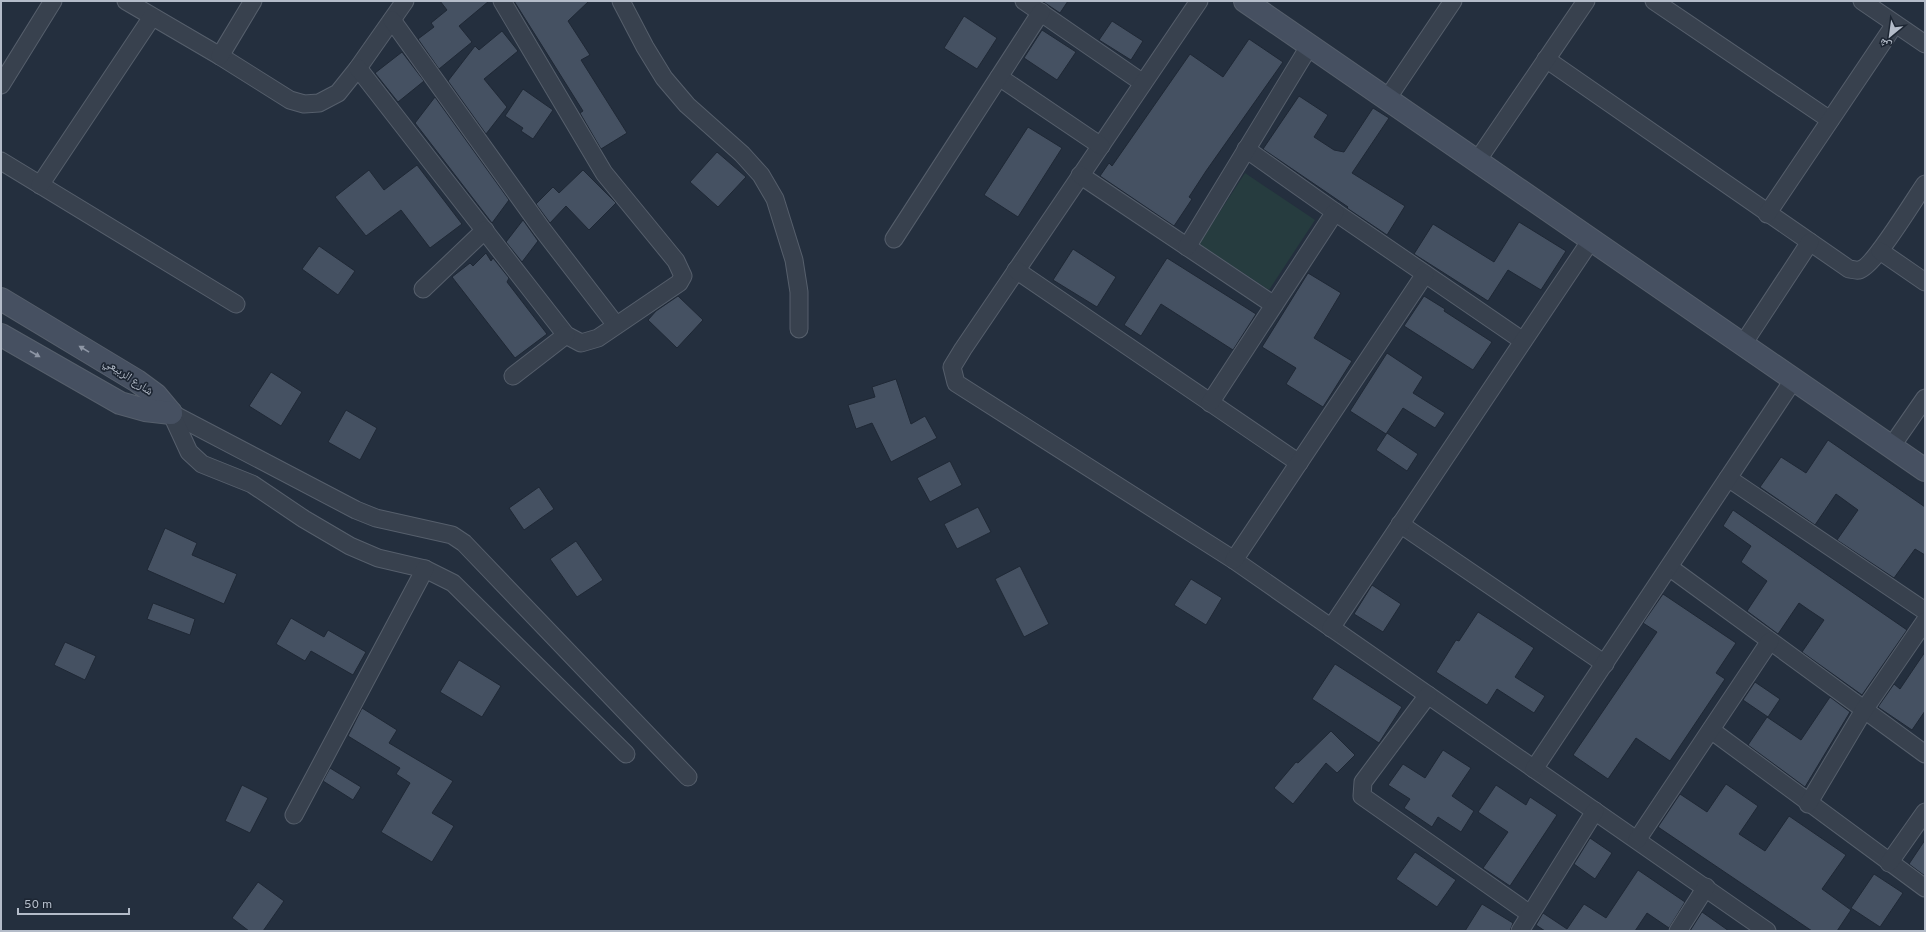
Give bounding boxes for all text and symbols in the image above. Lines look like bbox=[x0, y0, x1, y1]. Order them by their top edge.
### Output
north arrow bbox=[1870, 16, 1910, 56]
text: ش bbox=[1877, 35, 1894, 53]
one-way arrow bbox=[78, 345, 90, 352]
one-way arrow bbox=[29, 350, 41, 357]
street label: شارع الربيعي bbox=[99, 355, 156, 400]
scale bar bbox=[18, 890, 129, 916]
text: 50 m bbox=[24, 897, 52, 913]

